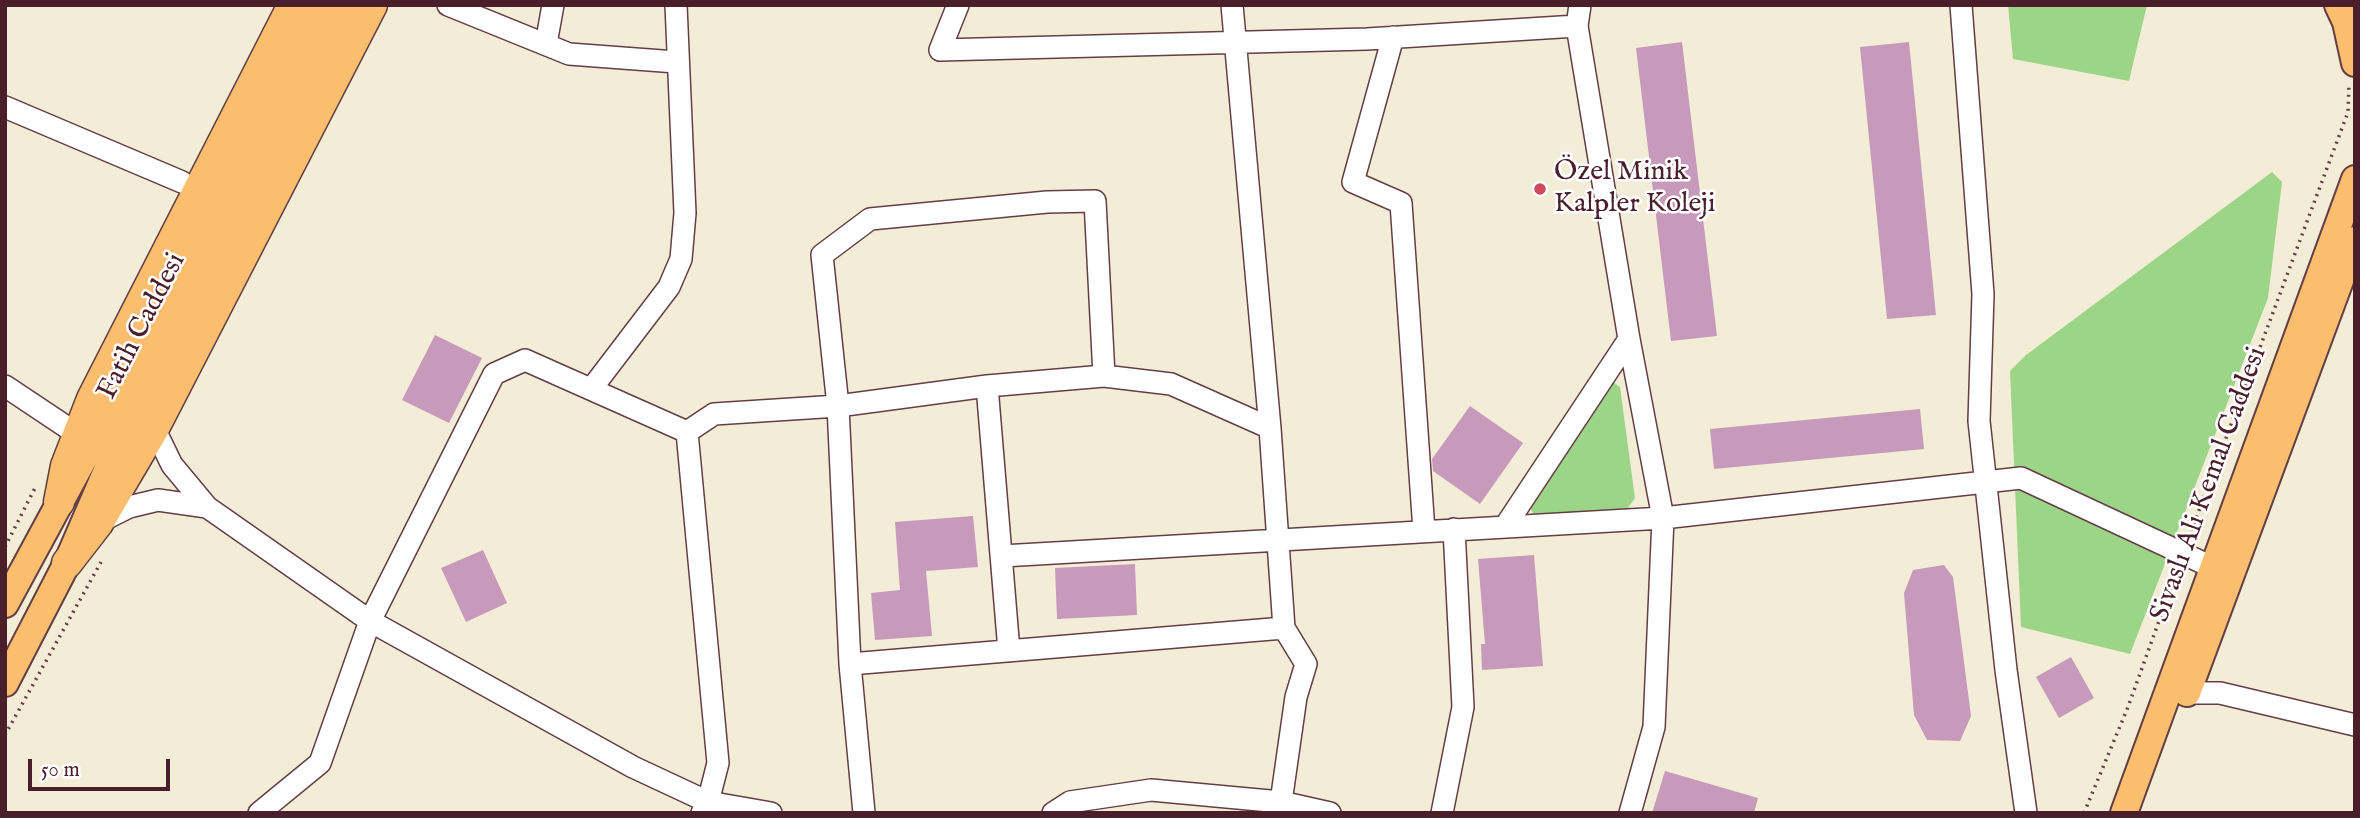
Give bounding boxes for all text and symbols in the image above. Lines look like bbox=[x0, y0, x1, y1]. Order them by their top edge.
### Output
place label: Özel Minik Kalpler Koleji bbox=[1554, 156, 1715, 222]
marker: Özel Minik Kalpler Koleji bbox=[1532, 181, 1548, 197]
street label: Fatih Caddesi bbox=[92, 248, 194, 406]
street label: Sivaslı Ali Kemal Caddesi bbox=[2145, 343, 2275, 627]
scale bar bbox=[32, 744, 173, 788]
text: 50 m bbox=[41, 757, 80, 784]

